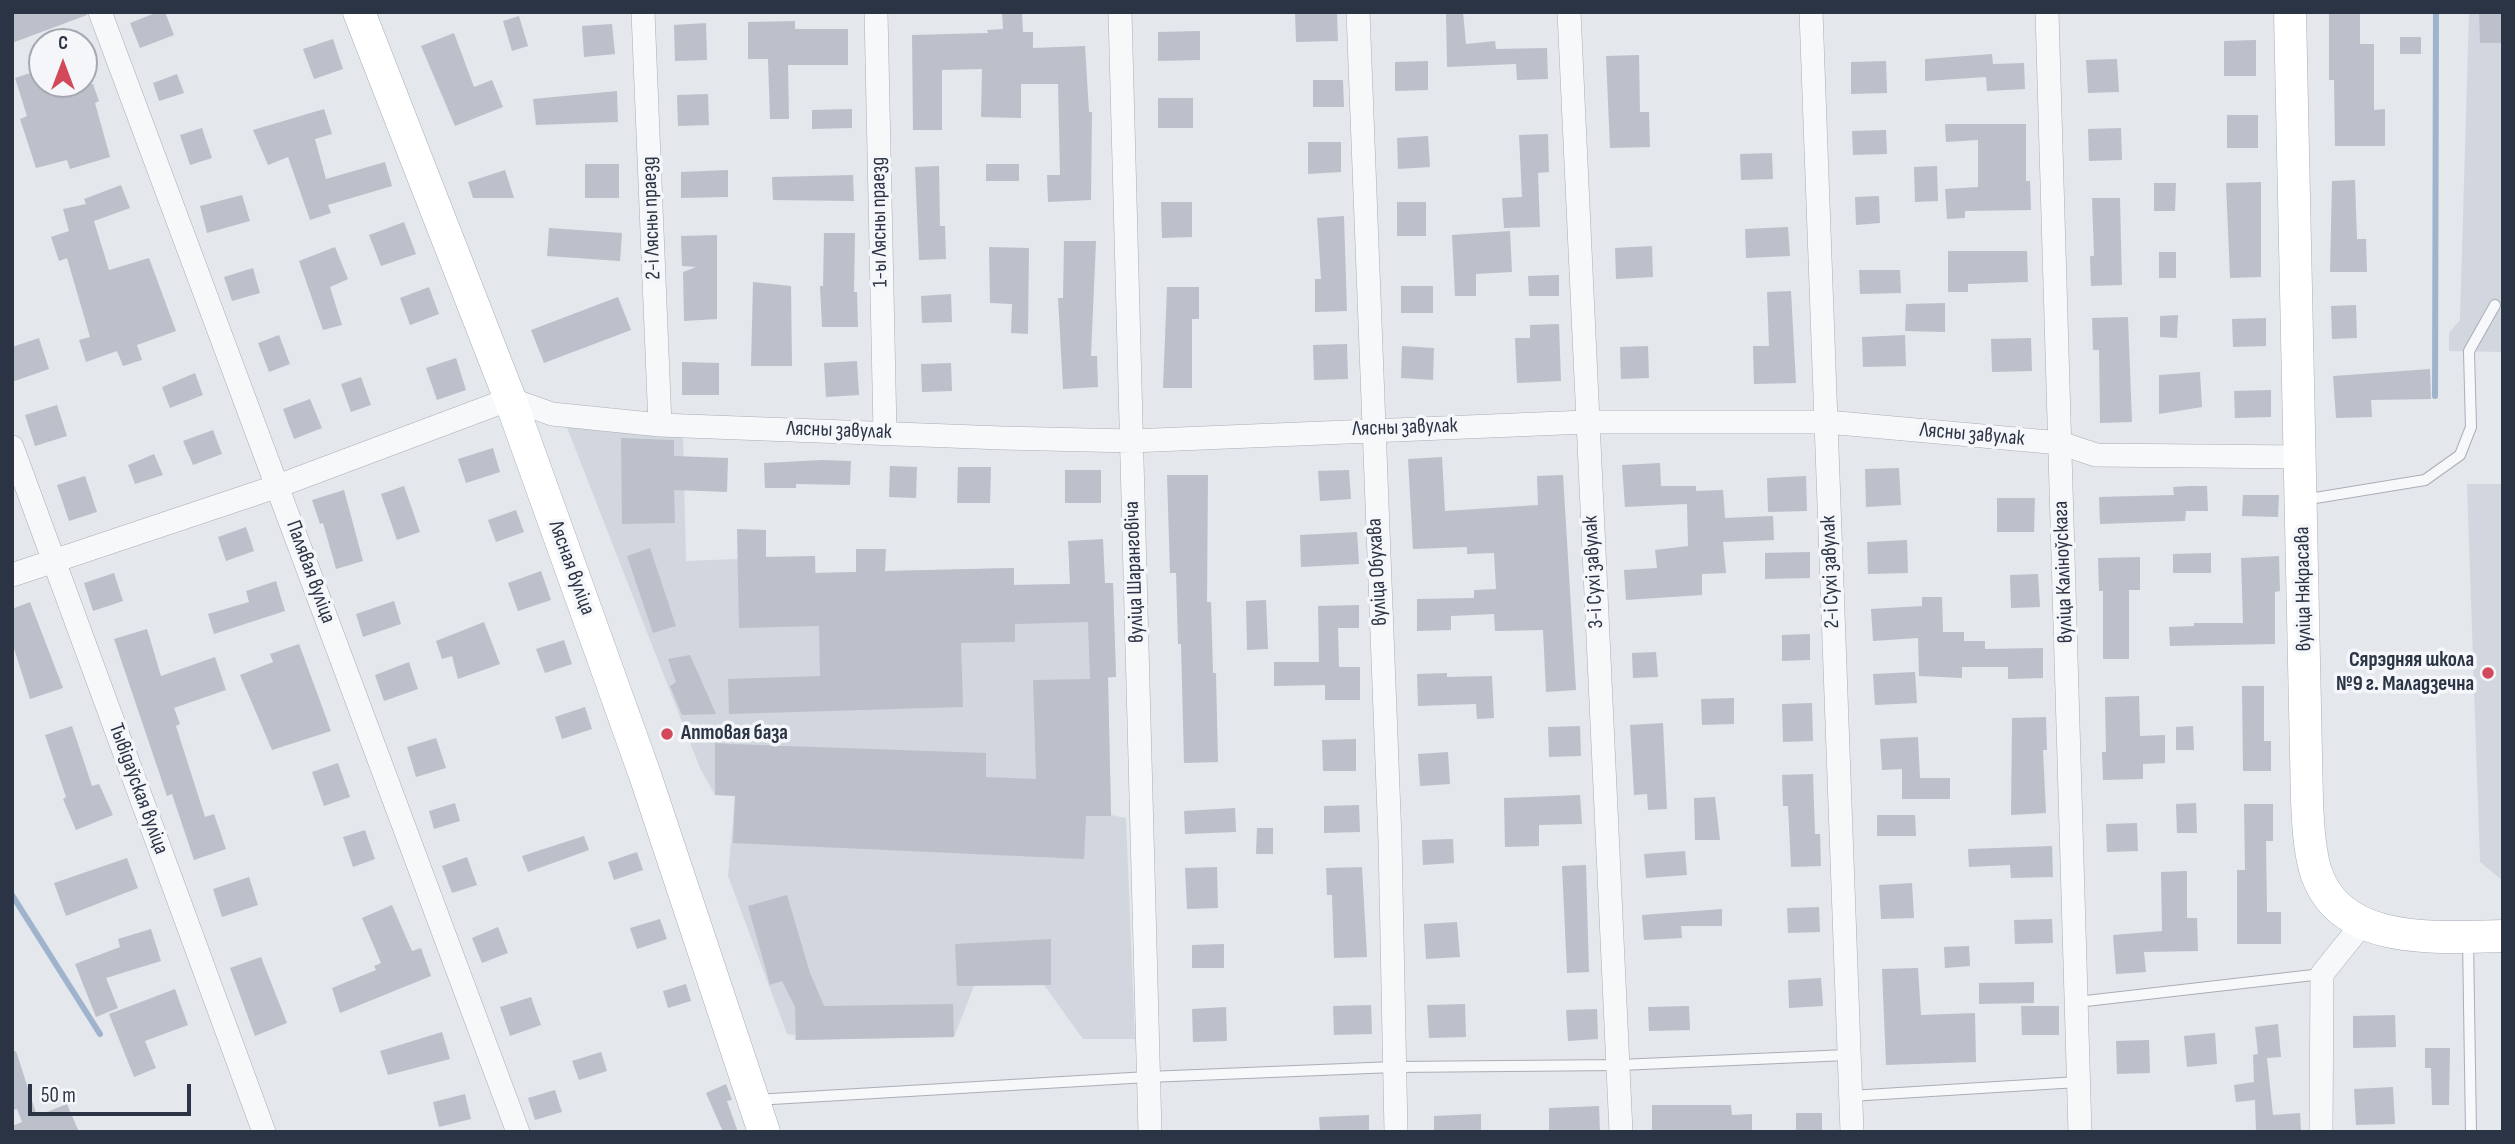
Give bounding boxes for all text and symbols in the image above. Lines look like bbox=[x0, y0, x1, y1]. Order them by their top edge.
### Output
north arrow bbox=[28, 28, 98, 98]
text: С bbox=[58, 32, 68, 55]
street label: 2-і Лясны праезд bbox=[637, 156, 667, 280]
street label: 1-ы Лясны праезд bbox=[866, 157, 894, 287]
street label: Лясны завулак bbox=[1352, 414, 1458, 442]
street label: Лясны завулак bbox=[786, 417, 892, 445]
street label: Лясны завулак bbox=[1918, 418, 2026, 452]
street label: вуліца Каліноўскага bbox=[2049, 500, 2079, 644]
street label: вуліца Шаранговіча bbox=[1120, 501, 1150, 643]
street label: 3-і Сухі завулак bbox=[1578, 515, 1610, 629]
street label: 2-і Сухі завулак bbox=[1816, 515, 1846, 629]
street label: Палявая вуліца bbox=[280, 517, 340, 627]
street label: Лясная вуліца bbox=[542, 517, 600, 619]
street label: вуліца Обухава bbox=[1363, 517, 1393, 627]
street label: вуліца Някрасава bbox=[2290, 526, 2318, 652]
place label: Сярэдняя школа №9 г. Маладзечна bbox=[2336, 648, 2474, 698]
marker: Сярэдняя школа №9 г. Маладзечна bbox=[2480, 665, 2496, 681]
street label: Тывідаўская вуліца bbox=[103, 720, 173, 858]
place label: Аптовая база bbox=[681, 721, 788, 747]
marker: Аптовая база bbox=[659, 726, 675, 742]
scale bar bbox=[32, 1070, 194, 1114]
text: 50 m bbox=[41, 1083, 76, 1108]

